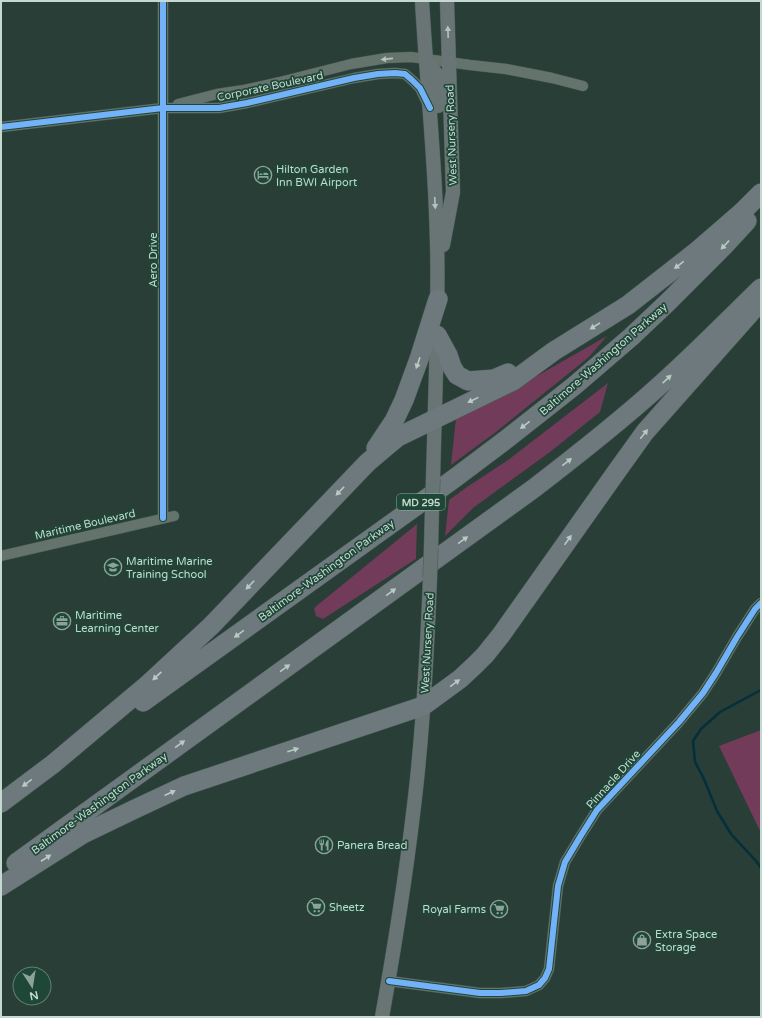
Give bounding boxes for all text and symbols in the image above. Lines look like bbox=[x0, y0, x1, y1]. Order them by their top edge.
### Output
one-way arrow bbox=[444, 26, 451, 38]
one-way arrow bbox=[381, 55, 393, 62]
street label: Corporate Boulevard bbox=[216, 69, 324, 104]
street label: West Nursery Road bbox=[443, 84, 460, 186]
place label: Hilton Garden Inn BWI Airport bbox=[276, 163, 357, 189]
hotel icon: Hilton Garden Inn BWI Airport bbox=[253, 165, 273, 185]
one-way arrow bbox=[432, 197, 439, 209]
street label: Aero Drive bbox=[147, 233, 160, 288]
one-way arrow bbox=[721, 240, 730, 250]
one-way arrow bbox=[674, 260, 685, 269]
street label: Baltimore-Washington Parkway bbox=[537, 300, 670, 418]
one-way arrow bbox=[589, 322, 601, 329]
one-way arrow bbox=[415, 357, 421, 369]
one-way arrow bbox=[662, 374, 672, 384]
one-way arrow bbox=[468, 397, 479, 403]
one-way arrow bbox=[519, 421, 530, 429]
one-way arrow bbox=[640, 429, 648, 440]
one-way arrow bbox=[562, 458, 573, 467]
one-way arrow bbox=[335, 486, 345, 496]
road number: MD 295 bbox=[397, 494, 445, 510]
street label: Maritime Boulevard bbox=[34, 507, 137, 542]
street label: Baltimore-Washington Parkway bbox=[256, 517, 397, 624]
one-way arrow bbox=[564, 534, 572, 545]
one-way arrow bbox=[458, 536, 468, 544]
place label: Maritime Marine Training School bbox=[126, 555, 213, 581]
school or university icon: Maritime Marine Training School bbox=[103, 557, 123, 577]
one-way arrow bbox=[245, 580, 255, 590]
one-way arrow bbox=[385, 588, 396, 596]
street label: West Nursery Road bbox=[418, 592, 437, 694]
place label: Maritime Learning Center bbox=[75, 609, 160, 635]
office icon: Maritime Learning Center bbox=[52, 611, 72, 631]
one-way arrow bbox=[234, 629, 244, 637]
one-way arrow bbox=[280, 664, 291, 672]
one-way arrow bbox=[152, 671, 162, 681]
one-way arrow bbox=[449, 679, 460, 687]
one-way arrow bbox=[175, 741, 185, 749]
one-way arrow bbox=[287, 746, 299, 752]
street label: Pinnacle Drive bbox=[584, 747, 643, 811]
street label: Baltimore-Washington Parkway bbox=[29, 750, 170, 857]
one-way arrow bbox=[22, 779, 32, 787]
one-way arrow bbox=[164, 789, 176, 796]
restaurant icon: Panera Bread bbox=[314, 835, 334, 855]
place label: Panera Bread bbox=[337, 839, 407, 852]
one-way arrow bbox=[41, 854, 51, 862]
supermarket icon: Sheetz bbox=[306, 897, 326, 917]
supermarket icon: Royal Farms bbox=[489, 899, 509, 919]
place label: Sheetz bbox=[329, 901, 365, 914]
place label: Royal Farms bbox=[422, 903, 486, 916]
place label: Extra Space Storage bbox=[655, 928, 717, 954]
shop icon: Extra Space Storage bbox=[632, 930, 652, 950]
north arrow bbox=[12, 966, 52, 1006]
text: N bbox=[28, 988, 40, 1003]

